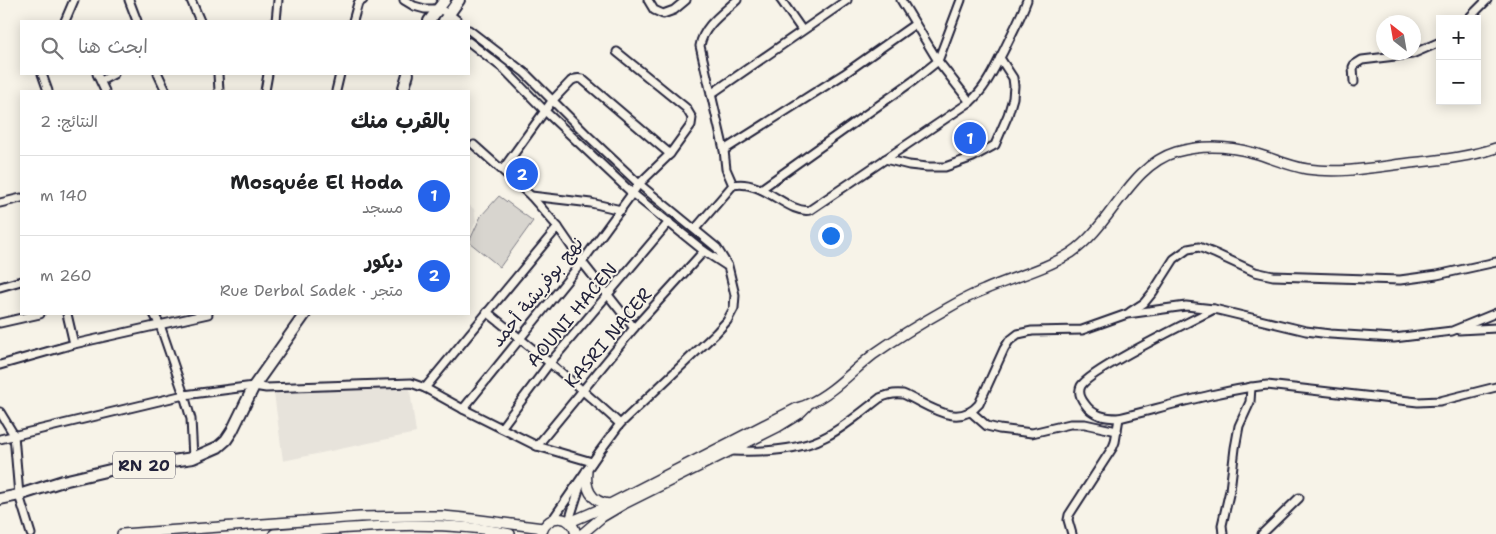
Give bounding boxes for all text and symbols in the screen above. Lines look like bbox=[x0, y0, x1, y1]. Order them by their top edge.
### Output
north arrow bbox=[1376, 15, 1421, 60]
map controls bbox=[1436, 15, 1481, 105]
button: + bbox=[1436, 15, 1481, 60]
search box bbox=[20, 20, 470, 75]
icon: search bbox=[38, 34, 66, 62]
text: ابحث هنا bbox=[78, 34, 148, 59]
button: − bbox=[1436, 60, 1481, 105]
text: بالقرب منك bbox=[351, 107, 450, 135]
text: النتائج: 2 bbox=[40, 111, 98, 132]
pin: 1 bbox=[954, 119, 986, 157]
pin: 2 bbox=[506, 155, 538, 193]
text: Mosquée El Hoda bbox=[230, 170, 403, 195]
text: 140 m bbox=[40, 185, 88, 206]
text: 1 bbox=[430, 185, 438, 206]
text: مسجد bbox=[362, 197, 403, 218]
your location bbox=[818, 223, 844, 249]
street label: نهج بوفريشة أحمد bbox=[485, 232, 589, 352]
text: ديكور bbox=[365, 249, 403, 274]
street label: AOUNI HACEN bbox=[521, 258, 623, 372]
text: 260 m bbox=[40, 265, 92, 286]
text: 2 bbox=[428, 265, 440, 286]
text: متجر · Rue Derbal Sadek bbox=[220, 280, 403, 301]
street label: KASRI NACER bbox=[559, 283, 657, 393]
road number: RN 20 bbox=[113, 452, 175, 478]

